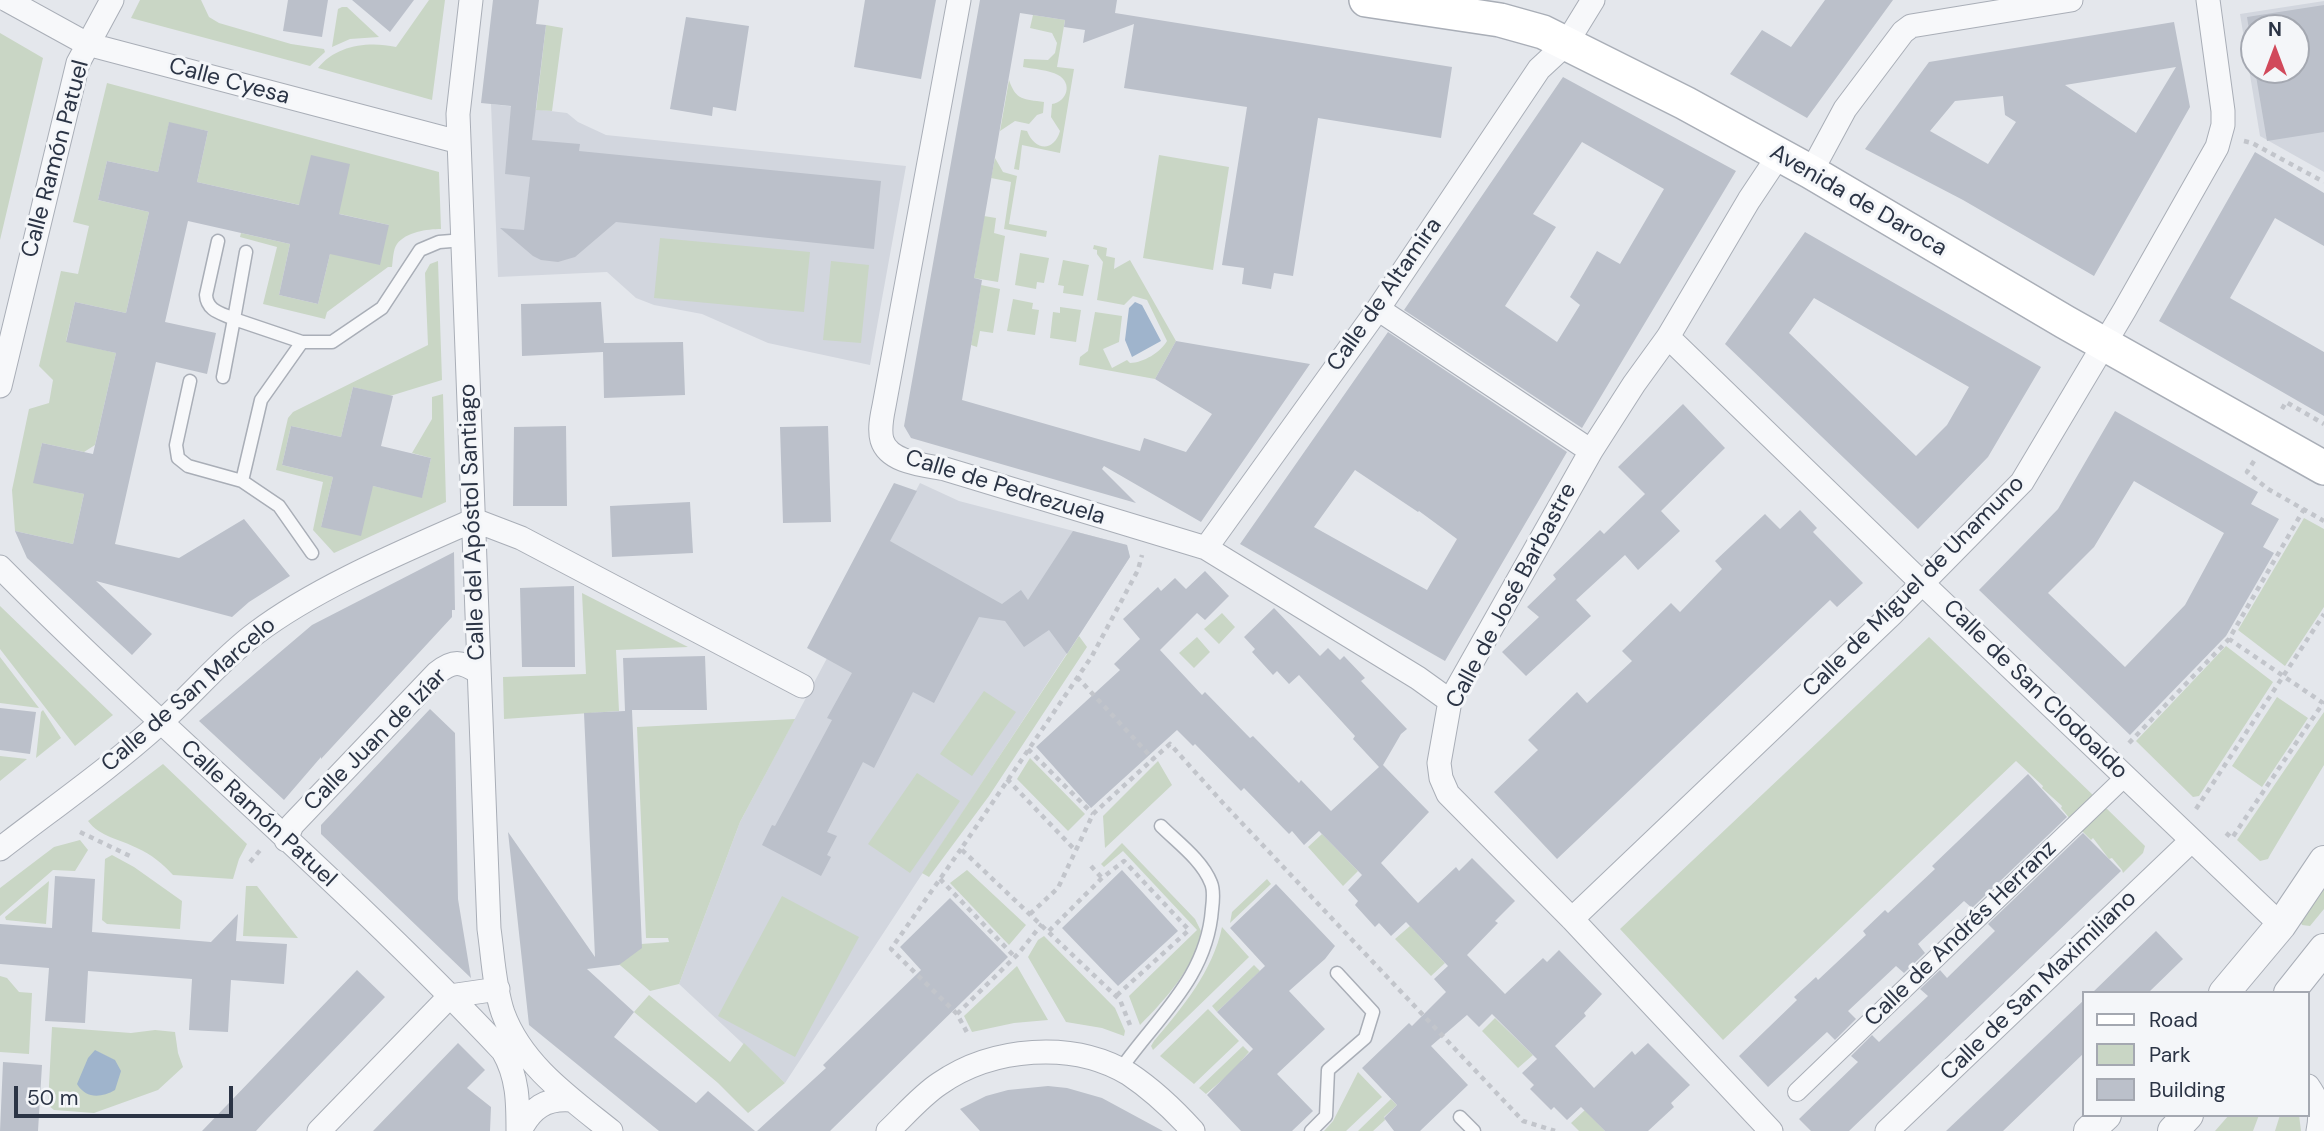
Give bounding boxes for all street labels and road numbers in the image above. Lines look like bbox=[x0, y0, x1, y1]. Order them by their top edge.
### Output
street label: Calle Cyesa bbox=[166, 53, 292, 111]
street label: Calle Ramón Patuel bbox=[16, 57, 96, 261]
street label: Avenida de Daroca bbox=[1765, 139, 1951, 263]
street label: Calle de Altamira bbox=[1322, 213, 1448, 377]
street label: Calle del Apóstol Santiago bbox=[454, 383, 492, 661]
street label: Calle de Pedrezuela bbox=[902, 444, 1108, 532]
street label: Calle de Miguel de Unamuno bbox=[1797, 470, 2031, 704]
street label: Calle de José Barbastre bbox=[1441, 479, 1583, 713]
street label: Calle de San Clodoaldo bbox=[1937, 595, 2133, 785]
street label: Calle de San Marcelo bbox=[96, 612, 282, 778]
street label: Calle Juan de Izíar bbox=[299, 663, 453, 817]
street label: Calle Ramón Patuel bbox=[174, 735, 342, 893]
street label: Calle de Andrés Herranz bbox=[1859, 835, 2063, 1033]
street label: Calle de San Maximiliano bbox=[1935, 885, 2143, 1087]

